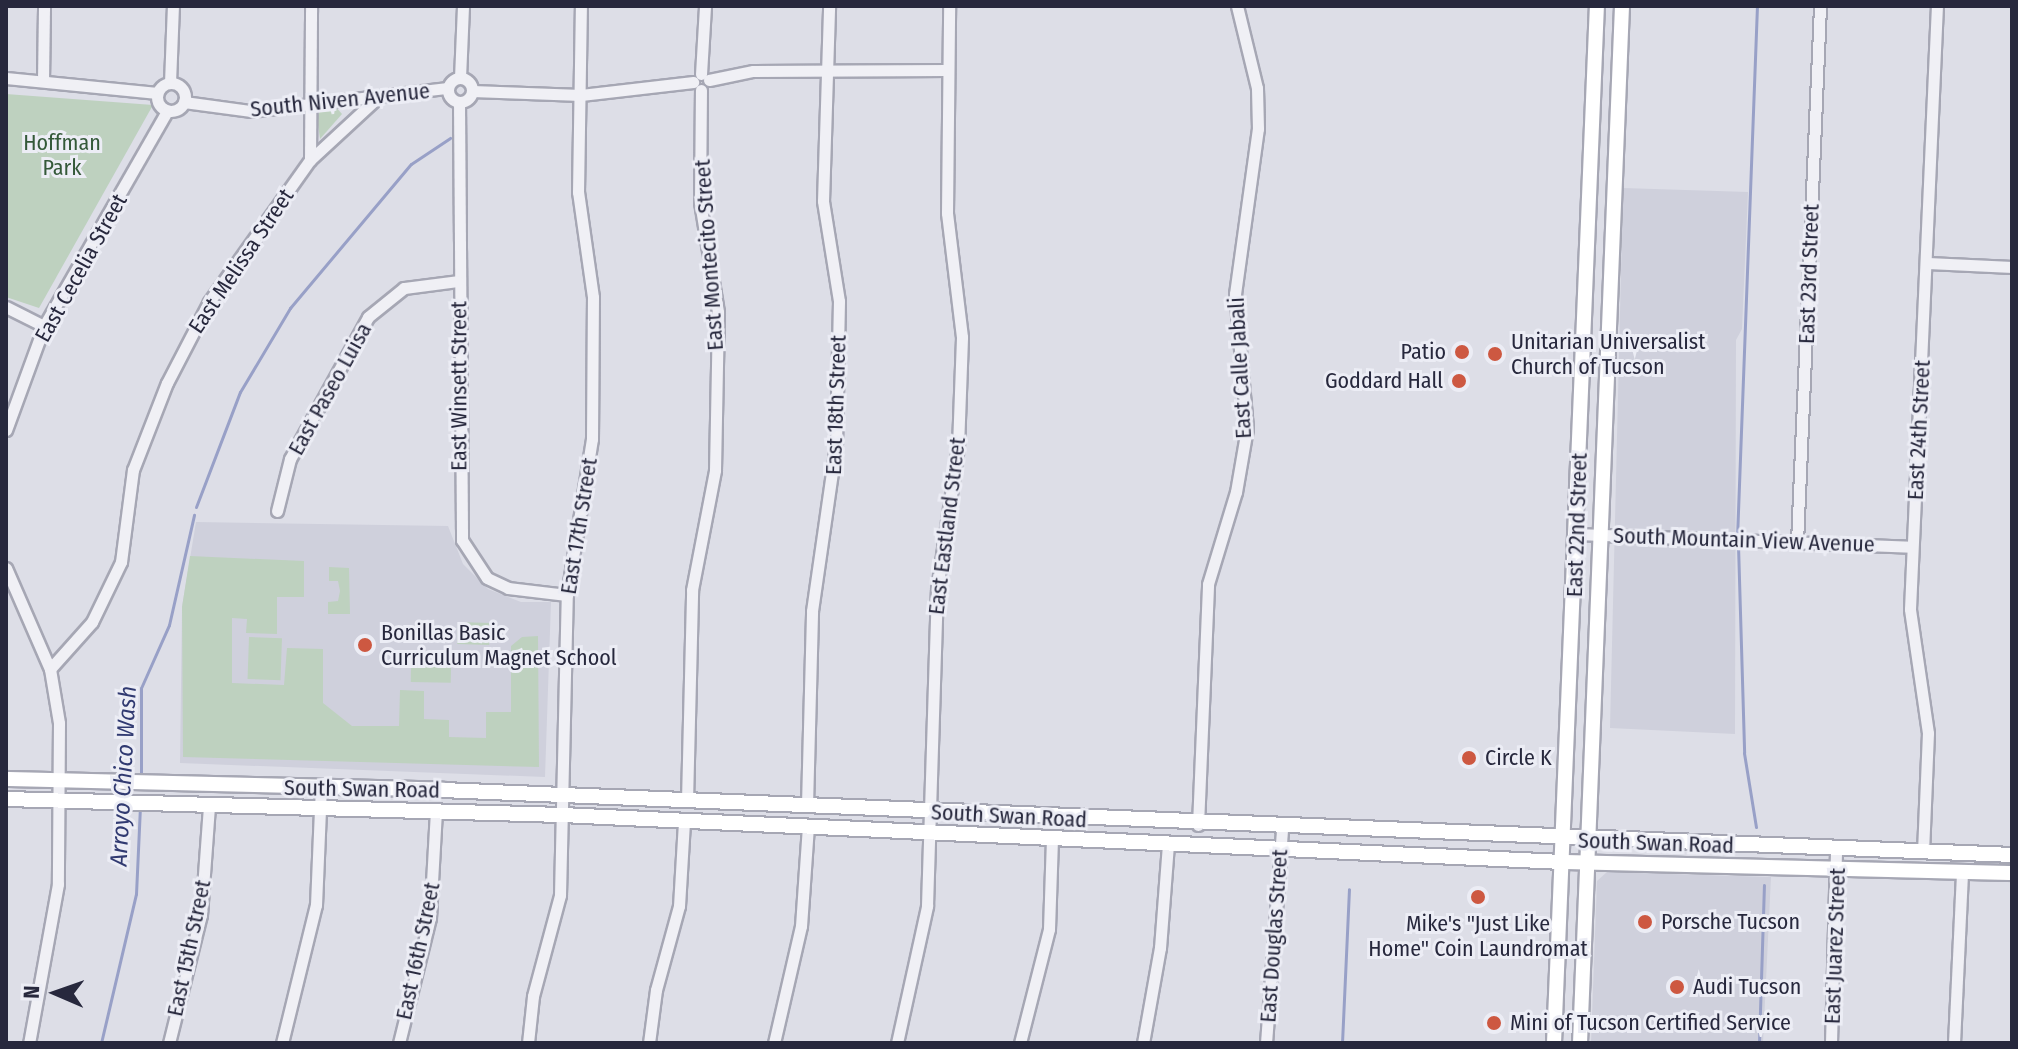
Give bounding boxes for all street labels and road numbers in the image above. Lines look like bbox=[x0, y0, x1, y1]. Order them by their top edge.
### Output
street label: South Niven Avenue bbox=[249, 77, 431, 123]
street label: East Montecito Street bbox=[689, 158, 729, 352]
street label: East Melissa Street bbox=[183, 184, 299, 338]
street label: East Cecelia Street bbox=[29, 189, 133, 347]
street label: East 23rd Street bbox=[1793, 204, 1825, 344]
street label: East Calle Jabali bbox=[1223, 297, 1257, 439]
street label: East Winsett Street bbox=[446, 301, 472, 471]
street label: East Paseo Luisa bbox=[283, 318, 377, 460]
street label: East 18th Street bbox=[820, 335, 852, 475]
street label: East 24th Street bbox=[1902, 359, 1936, 501]
street label: East Eastland Street bbox=[923, 436, 971, 616]
street label: East 22nd Street bbox=[1561, 452, 1593, 598]
street label: East 17th Street bbox=[555, 456, 603, 596]
street label: South Mountain View Avenue bbox=[1613, 522, 1875, 558]
street label: South Swan Road bbox=[284, 774, 440, 804]
street label: South Swan Road bbox=[930, 799, 1088, 833]
street label: South Swan Road bbox=[1578, 827, 1734, 859]
street label: East Douglas Street bbox=[1255, 848, 1293, 1024]
street label: East Juarez Street bbox=[1819, 867, 1851, 1025]
street label: East 15th Street bbox=[162, 877, 216, 1019]
street label: East 16th Street bbox=[391, 880, 445, 1022]

